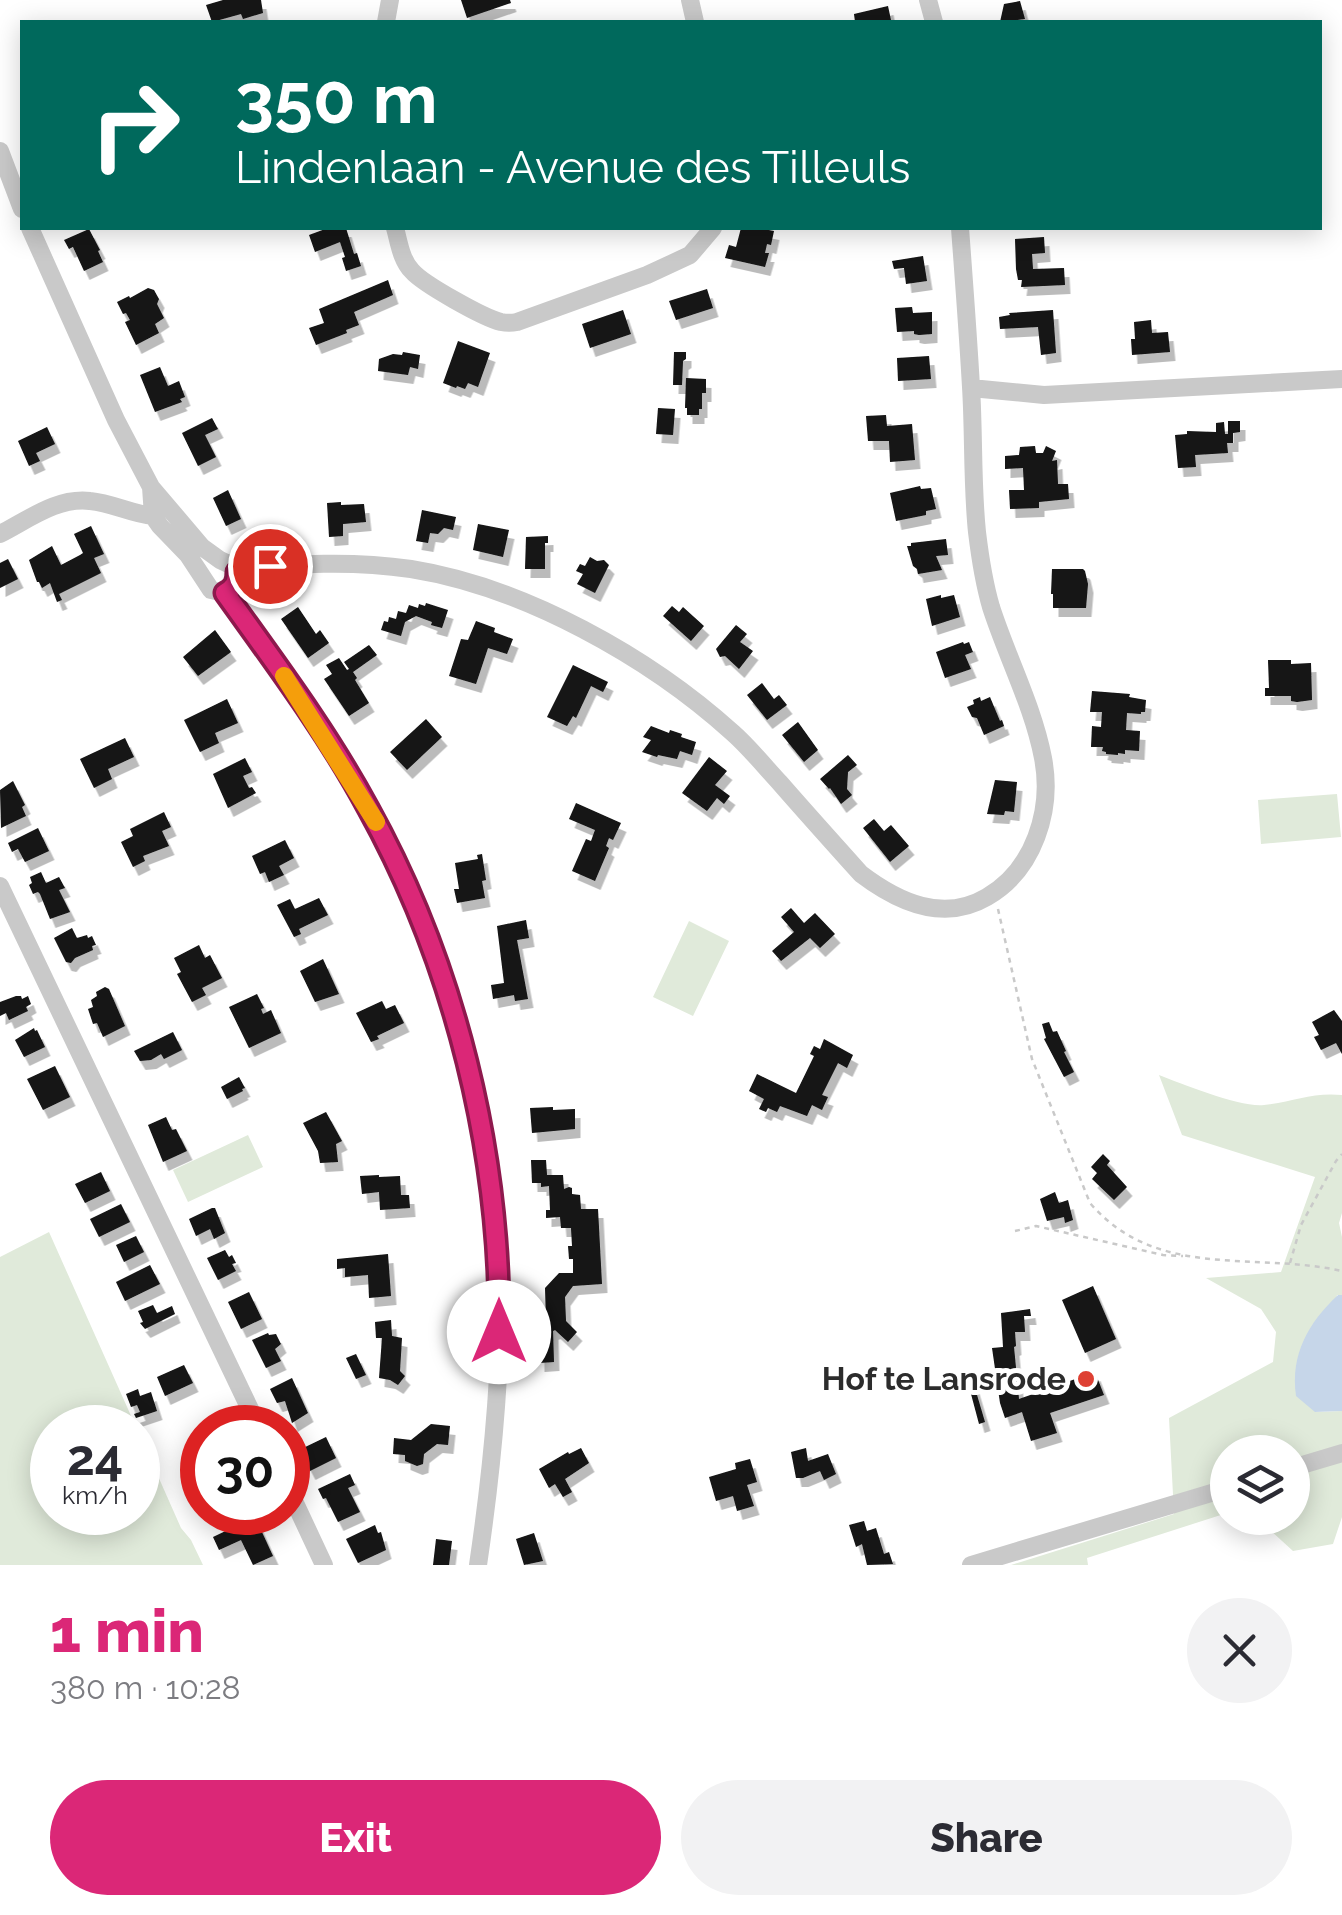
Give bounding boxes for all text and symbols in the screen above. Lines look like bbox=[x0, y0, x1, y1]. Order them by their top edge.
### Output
text: 350 m bbox=[235, 57, 438, 139]
icon: right bbox=[70, 60, 200, 190]
text: Lindenlaan - Avenue des Tilleuls bbox=[235, 141, 911, 194]
pin bbox=[228, 524, 313, 609]
icon: arrive bbox=[243, 539, 298, 594]
position arrow bbox=[447, 1280, 551, 1384]
place label: Hof te Lansrode bbox=[822, 1360, 1066, 1397]
marker: Hof te Lansrode bbox=[1075, 1368, 1097, 1390]
speed limit sign: 30 bbox=[180, 1405, 310, 1535]
text: 24 bbox=[67, 1428, 123, 1487]
map controls bbox=[1210, 1435, 1310, 1535]
button: layers bbox=[1210, 1435, 1310, 1535]
text: km/h bbox=[62, 1480, 128, 1510]
text: 1 min bbox=[50, 1596, 204, 1666]
button: close bbox=[1187, 1598, 1292, 1703]
text: 380 m · 10:28 bbox=[50, 1669, 241, 1706]
button: Exit bbox=[50, 1780, 661, 1895]
button: Share bbox=[681, 1780, 1292, 1895]

